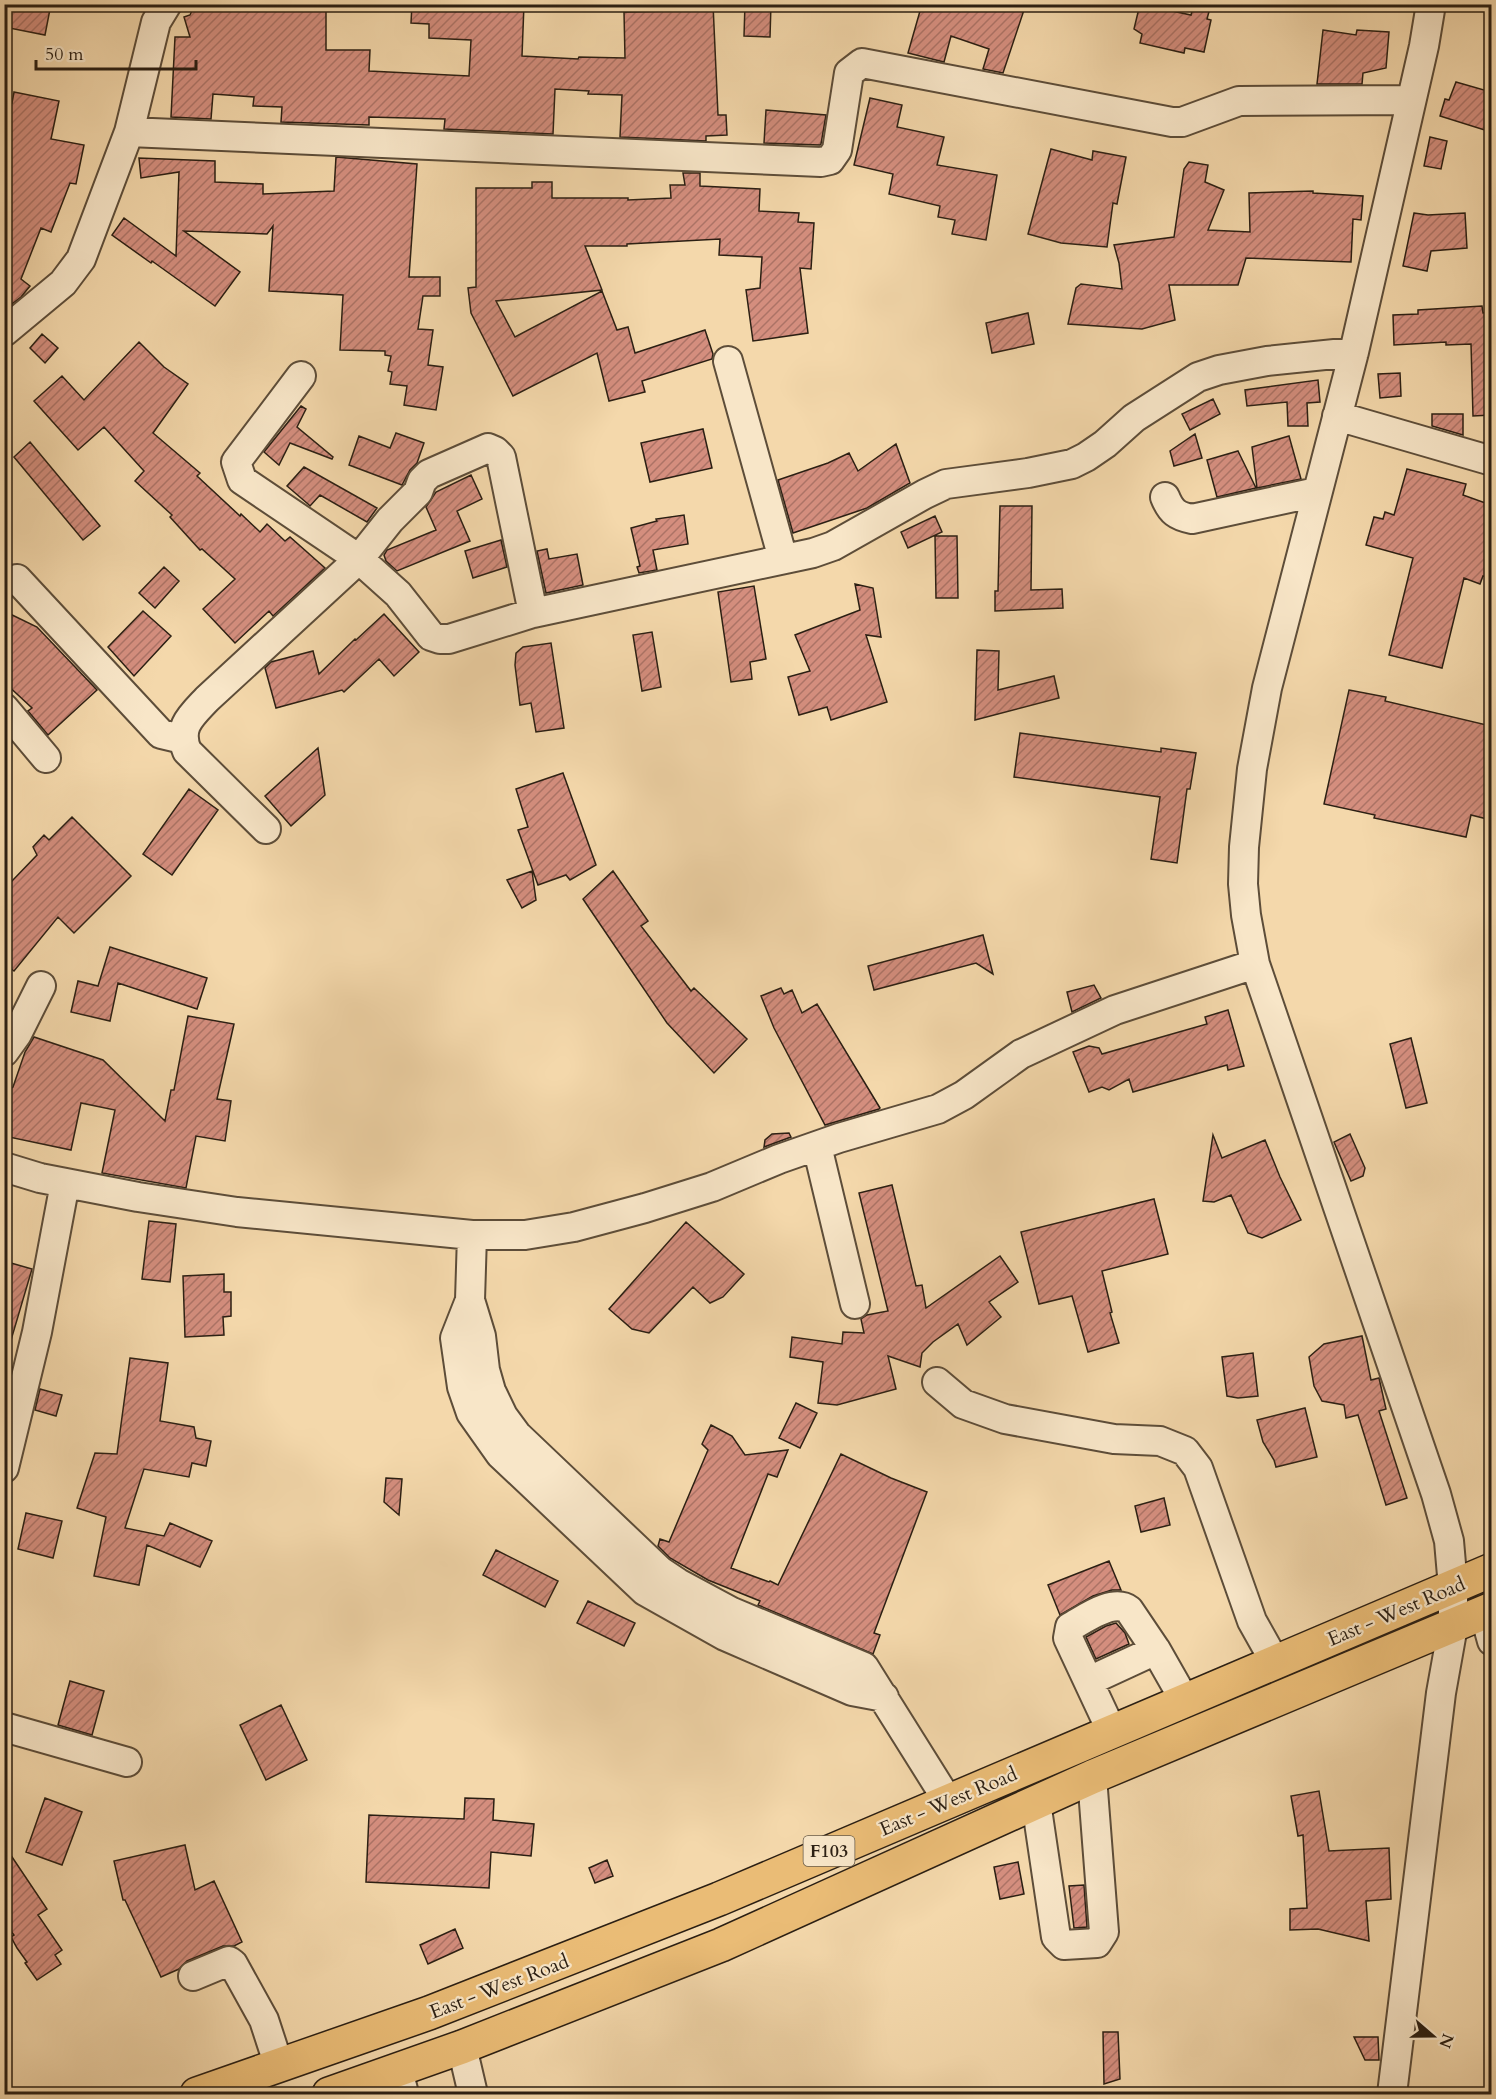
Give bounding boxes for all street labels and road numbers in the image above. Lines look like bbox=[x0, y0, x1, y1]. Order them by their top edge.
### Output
street label: East - West Road bbox=[1323, 1570, 1470, 1653]
street label: East - West Road bbox=[875, 1760, 1022, 1843]
road number: F103 bbox=[804, 1836, 854, 1866]
street label: East - West Road bbox=[426, 1947, 573, 2025]

